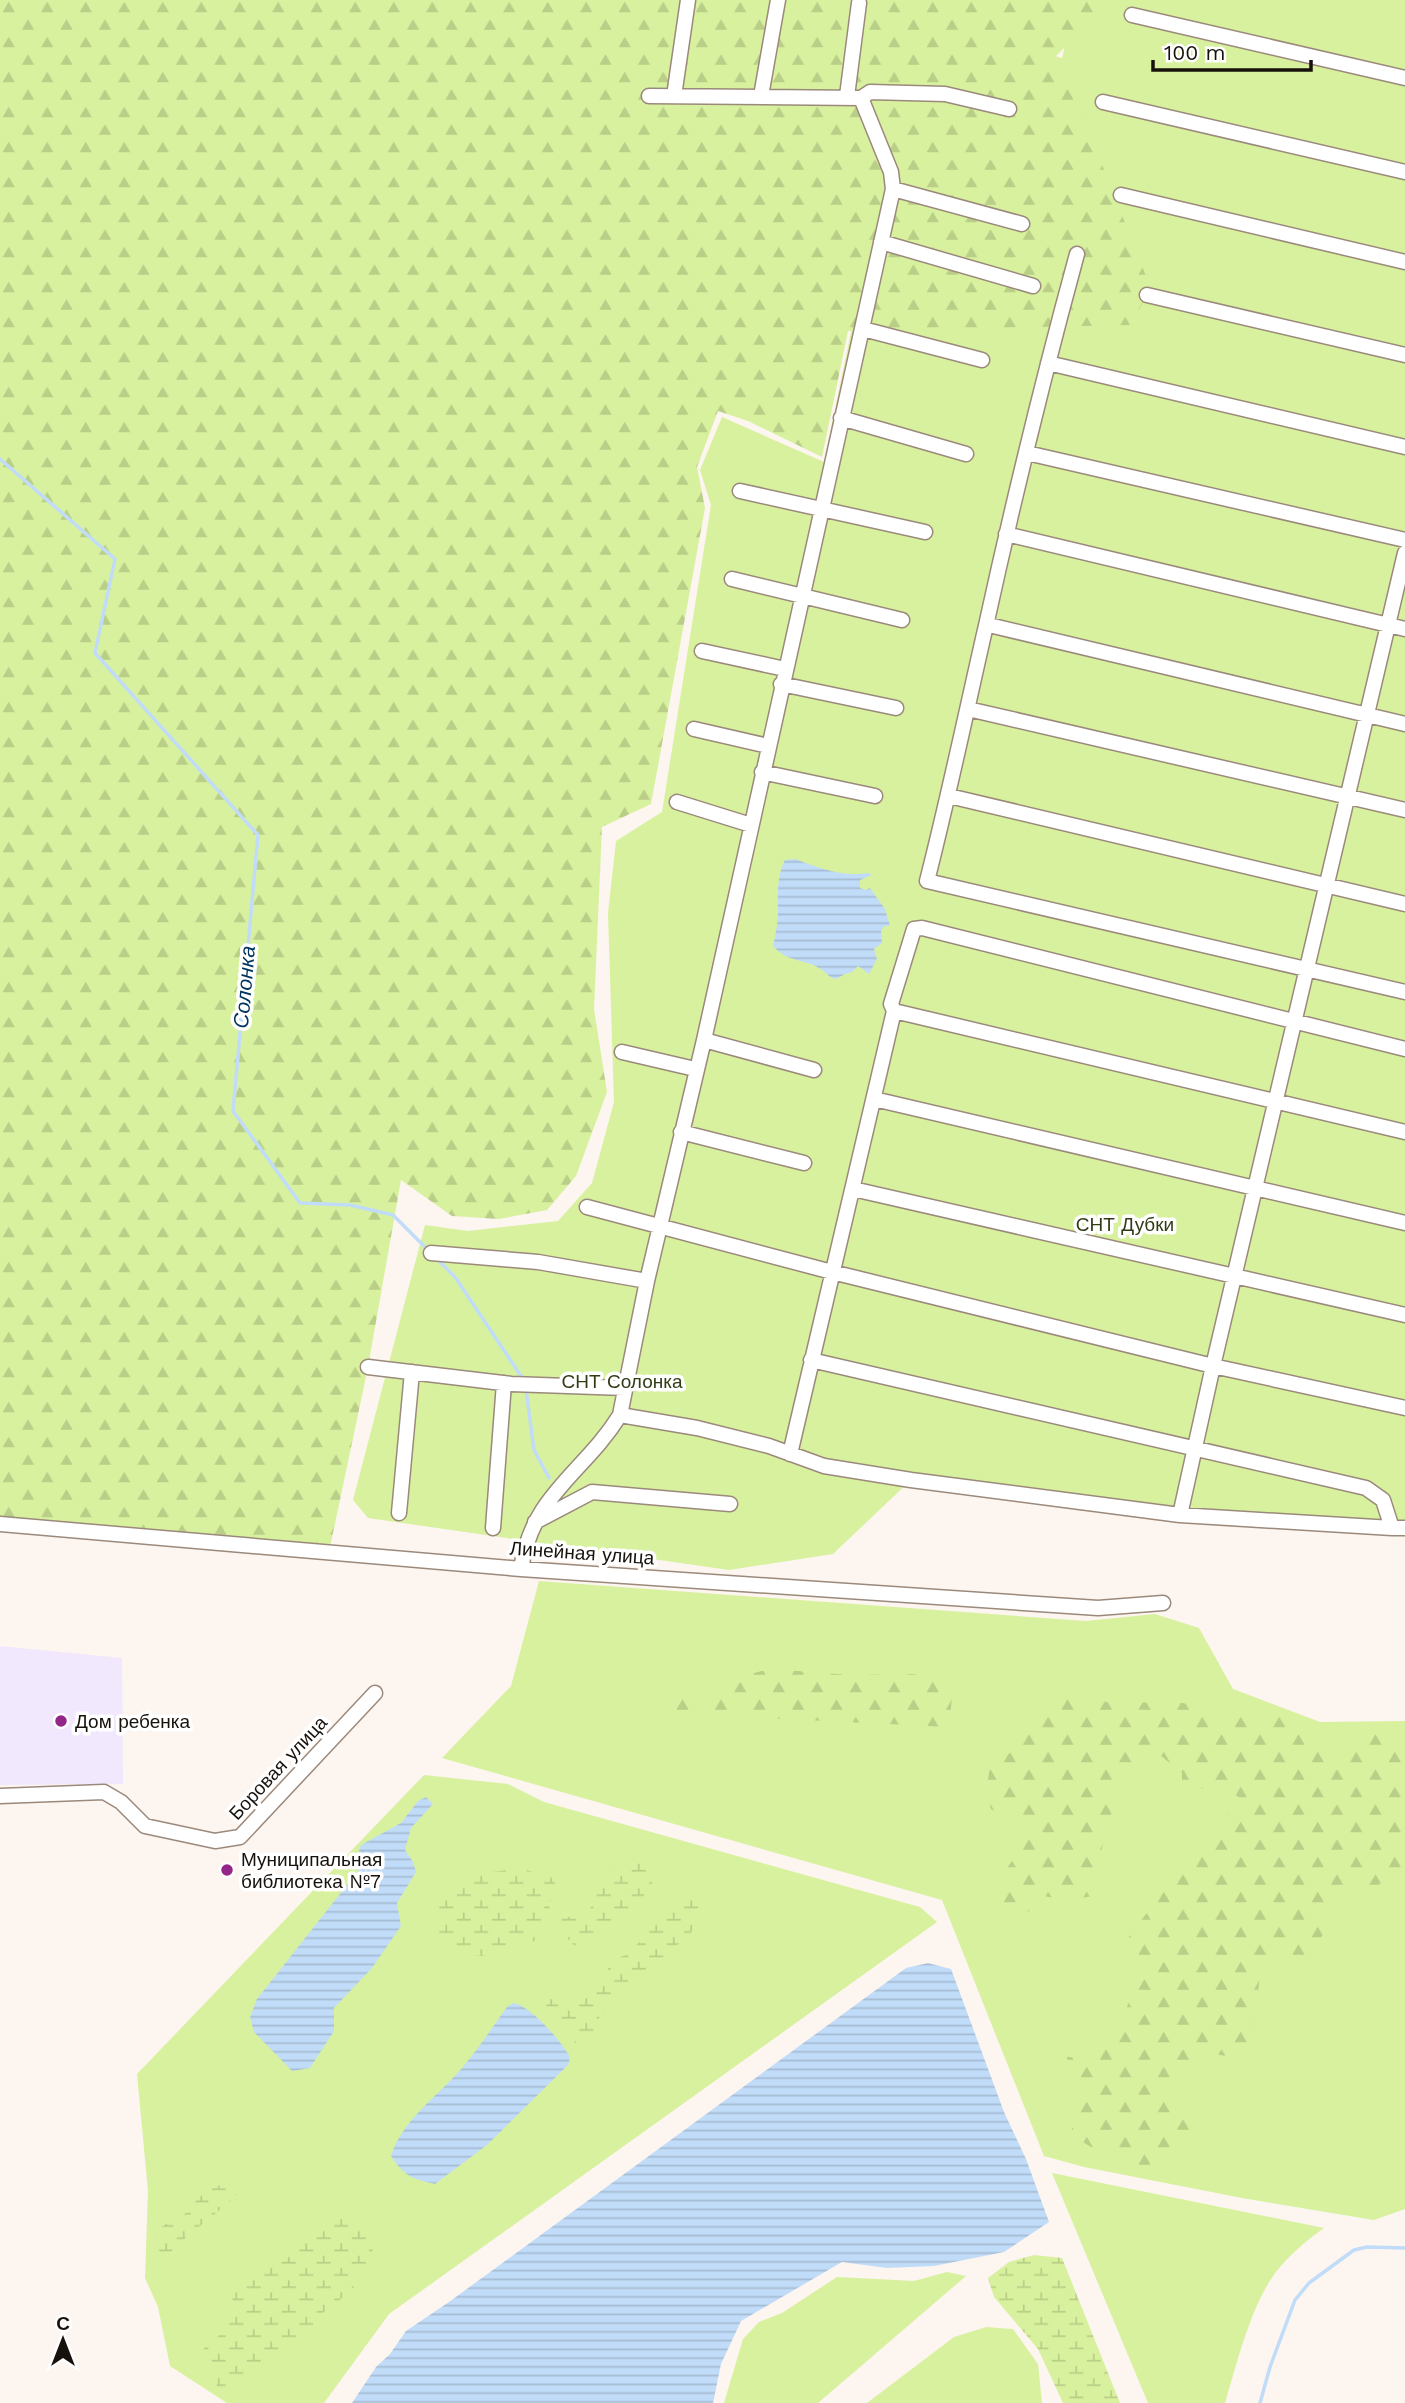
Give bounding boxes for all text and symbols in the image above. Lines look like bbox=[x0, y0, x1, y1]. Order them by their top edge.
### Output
scale bar bbox=[1153, 28, 1310, 72]
text: 100 m bbox=[1164, 40, 1226, 65]
water label: Солонка bbox=[228, 945, 260, 1029]
park label: СНТ Дубки bbox=[1076, 1213, 1174, 1236]
park label: СНТ Солонка bbox=[561, 1370, 683, 1393]
street label: Линейная улица bbox=[509, 1536, 655, 1570]
place label: Дом ребенка bbox=[75, 1710, 191, 1733]
street label: Боровая улица bbox=[224, 1711, 332, 1825]
marker: Дом ребенка bbox=[53, 1713, 69, 1729]
place label: Муниципальная библиотека №7 bbox=[241, 1848, 382, 1893]
marker: Муниципальная библиотека №7 bbox=[219, 1862, 235, 1878]
north arrow bbox=[28, 2305, 98, 2375]
text: С bbox=[56, 2312, 70, 2335]

